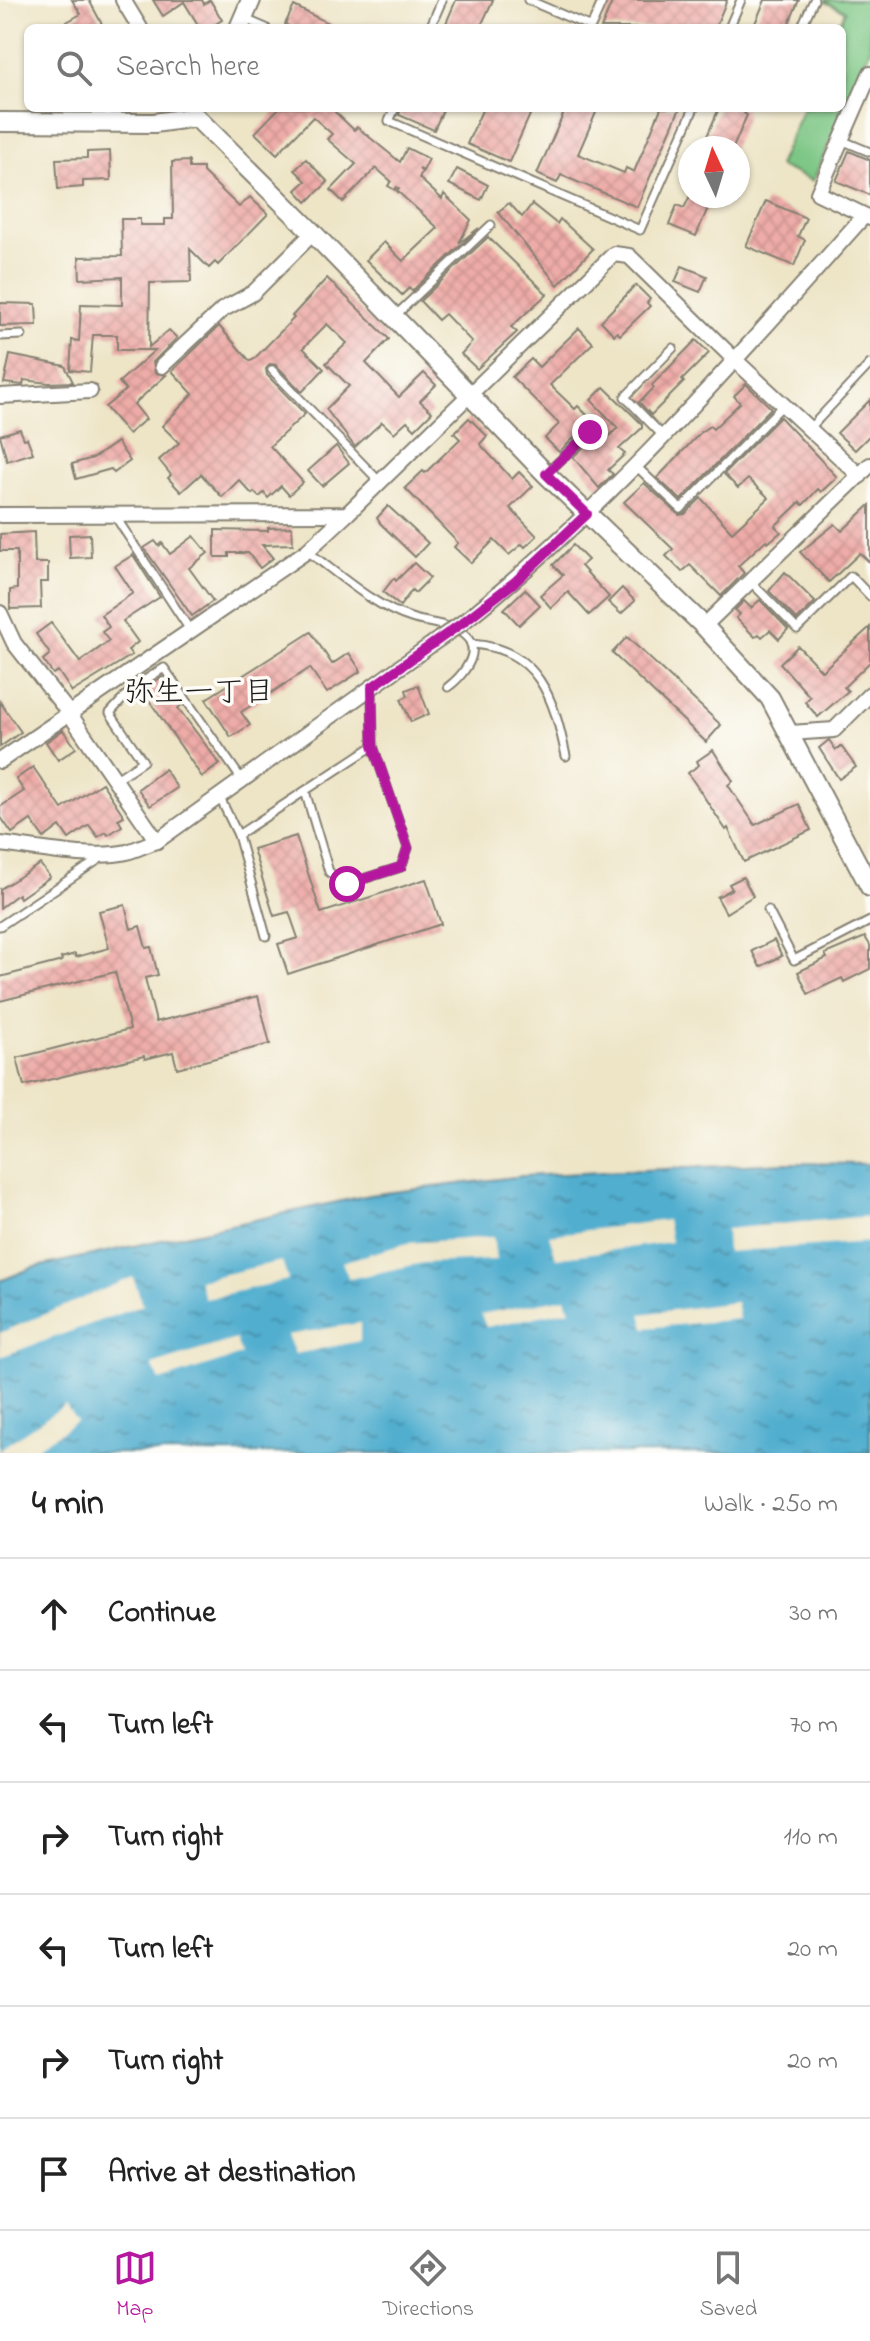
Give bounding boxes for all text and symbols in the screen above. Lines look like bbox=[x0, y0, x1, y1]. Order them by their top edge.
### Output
search box bbox=[24, 24, 846, 112]
icon: search bbox=[52, 46, 96, 90]
text: Search here bbox=[116, 46, 260, 90]
north arrow bbox=[678, 136, 750, 208]
route end bbox=[572, 414, 608, 450]
district label: 弥生一丁目 bbox=[124, 672, 274, 716]
route start bbox=[329, 866, 365, 902]
text: 4 min bbox=[32, 1480, 104, 1530]
text: Walk · 250 m bbox=[704, 1486, 838, 1524]
icon: ahead bbox=[32, 1592, 76, 1636]
text: Continue bbox=[108, 1592, 216, 1636]
text: 30 m bbox=[789, 1595, 838, 1633]
icon: left bbox=[32, 1704, 76, 1748]
text: Turn left bbox=[108, 1704, 213, 1748]
text: 70 m bbox=[789, 1707, 838, 1745]
icon: right bbox=[32, 1816, 76, 1860]
text: Turn right bbox=[108, 1816, 223, 1860]
text: 110 m bbox=[784, 1819, 838, 1857]
icon: left bbox=[32, 1928, 76, 1972]
text: Turn left bbox=[108, 1928, 213, 1972]
text: 20 m bbox=[787, 1931, 838, 1969]
icon: right bbox=[32, 2040, 76, 2084]
text: Turn right bbox=[108, 2040, 223, 2084]
text: 20 m bbox=[787, 2043, 838, 2081]
icon: arrive bbox=[32, 2152, 76, 2196]
text: Arrive at destination bbox=[108, 2152, 356, 2196]
tab: Map bbox=[113, 2246, 157, 2326]
tab: Directions bbox=[383, 2246, 474, 2326]
tab: Saved bbox=[700, 2246, 757, 2326]

